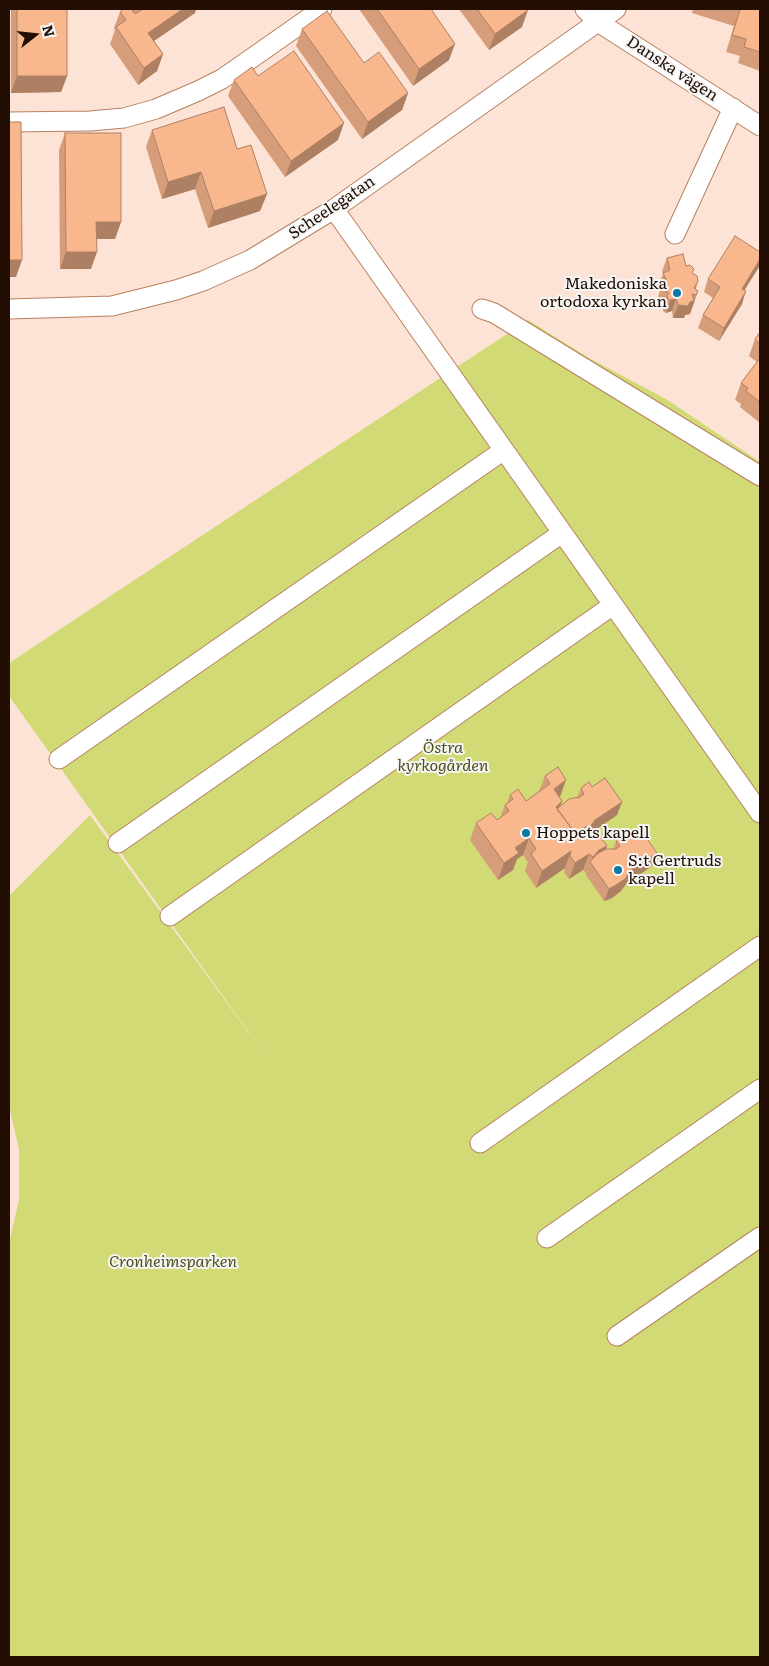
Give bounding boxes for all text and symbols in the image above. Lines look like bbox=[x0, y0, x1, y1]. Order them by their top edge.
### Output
north arrow bbox=[10, 10, 60, 60]
text: N bbox=[38, 22, 61, 39]
street label: Danska vägen bbox=[623, 32, 721, 106]
street label: Scheelegatan bbox=[285, 172, 379, 244]
place label: Makedoniska ortodoxa kyrkan bbox=[540, 274, 667, 312]
marker: Makedoniska ortodoxa kyrkan bbox=[671, 287, 683, 299]
park label: Östra kyrkogården bbox=[398, 738, 488, 776]
place label: Hoppets kapell bbox=[536, 823, 650, 843]
marker: Hoppets kapell bbox=[520, 827, 532, 839]
place label: S:t Gertruds kapell bbox=[628, 851, 721, 889]
marker: S:t Gertruds kapell bbox=[612, 864, 624, 876]
park label: Cronheimsparken bbox=[109, 1252, 237, 1272]

